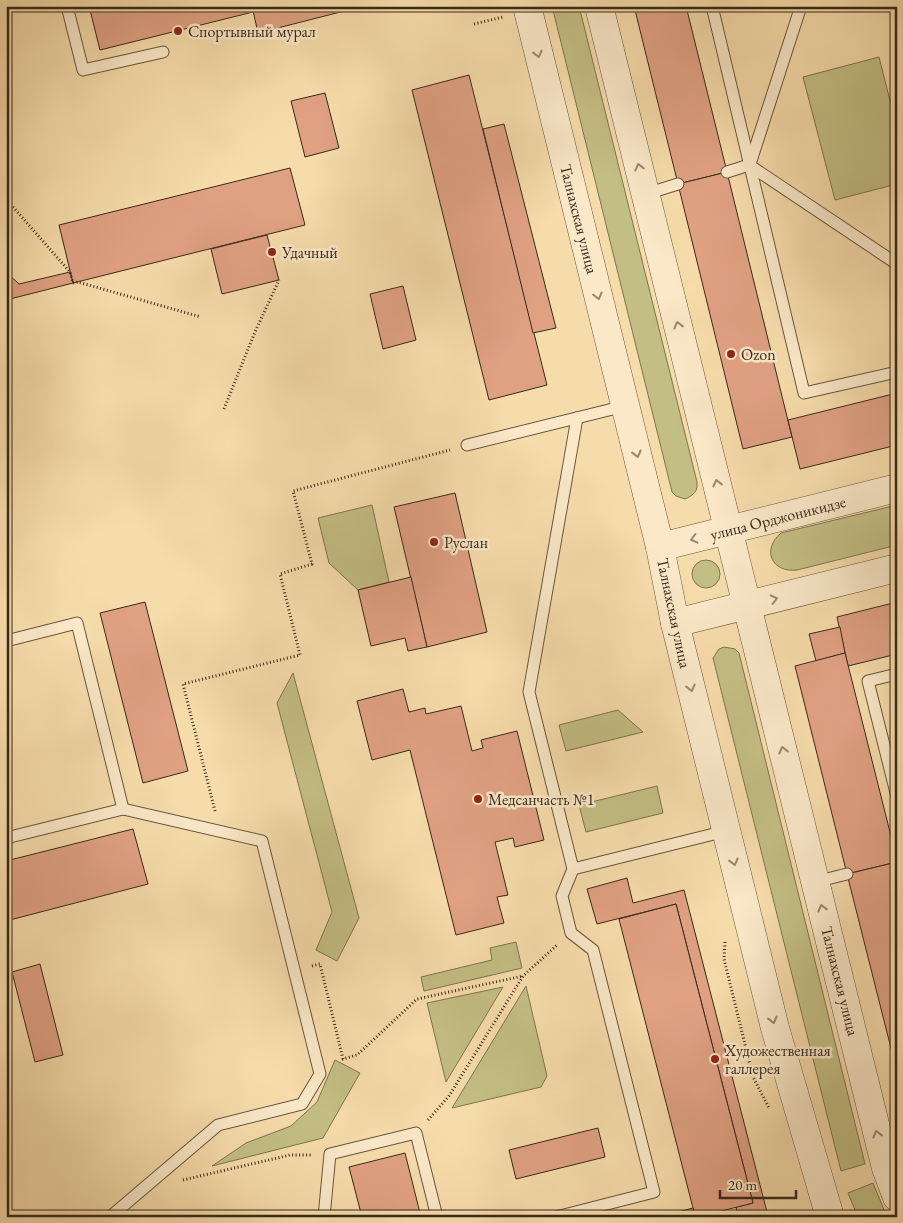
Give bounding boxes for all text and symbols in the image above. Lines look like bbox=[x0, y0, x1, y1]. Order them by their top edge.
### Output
place label: Спортывный мурал bbox=[188, 21, 316, 42]
marker: Спортывный мурал bbox=[172, 25, 184, 37]
one-way arrow bbox=[533, 49, 543, 57]
street label: Талнахская улица bbox=[555, 162, 603, 277]
one-way arrow bbox=[634, 163, 645, 172]
place label: Удачный bbox=[281, 242, 338, 263]
marker: Удачный bbox=[266, 246, 278, 258]
one-way arrow bbox=[592, 292, 603, 301]
one-way arrow bbox=[673, 320, 684, 329]
place label: Ozon bbox=[741, 344, 776, 365]
marker: Ozon bbox=[725, 348, 737, 360]
one-way arrow bbox=[631, 450, 642, 459]
one-way arrow bbox=[712, 478, 723, 487]
street label: улица Орджоникидзе bbox=[708, 491, 848, 545]
place label: Руслан bbox=[444, 532, 488, 553]
one-way arrow bbox=[691, 533, 699, 543]
marker: Руслан bbox=[428, 536, 440, 548]
street label: Талнахская улица bbox=[652, 556, 696, 671]
one-way arrow bbox=[769, 594, 778, 605]
one-way arrow bbox=[685, 683, 696, 692]
one-way arrow bbox=[778, 746, 789, 755]
place label: Медсанчасть №1 bbox=[488, 789, 594, 810]
marker: Медсанчасть №1 bbox=[472, 793, 484, 805]
one-way arrow bbox=[728, 858, 739, 867]
one-way arrow bbox=[817, 903, 828, 912]
street label: Талнахская улица bbox=[816, 924, 864, 1039]
one-way arrow bbox=[767, 1016, 778, 1025]
place label: Художественная галлерея bbox=[724, 1040, 831, 1079]
marker: Художественная галлерея bbox=[709, 1053, 721, 1065]
one-way arrow bbox=[872, 1129, 883, 1138]
scale bar bbox=[720, 1168, 797, 1200]
text: 20 m bbox=[728, 1175, 757, 1194]

